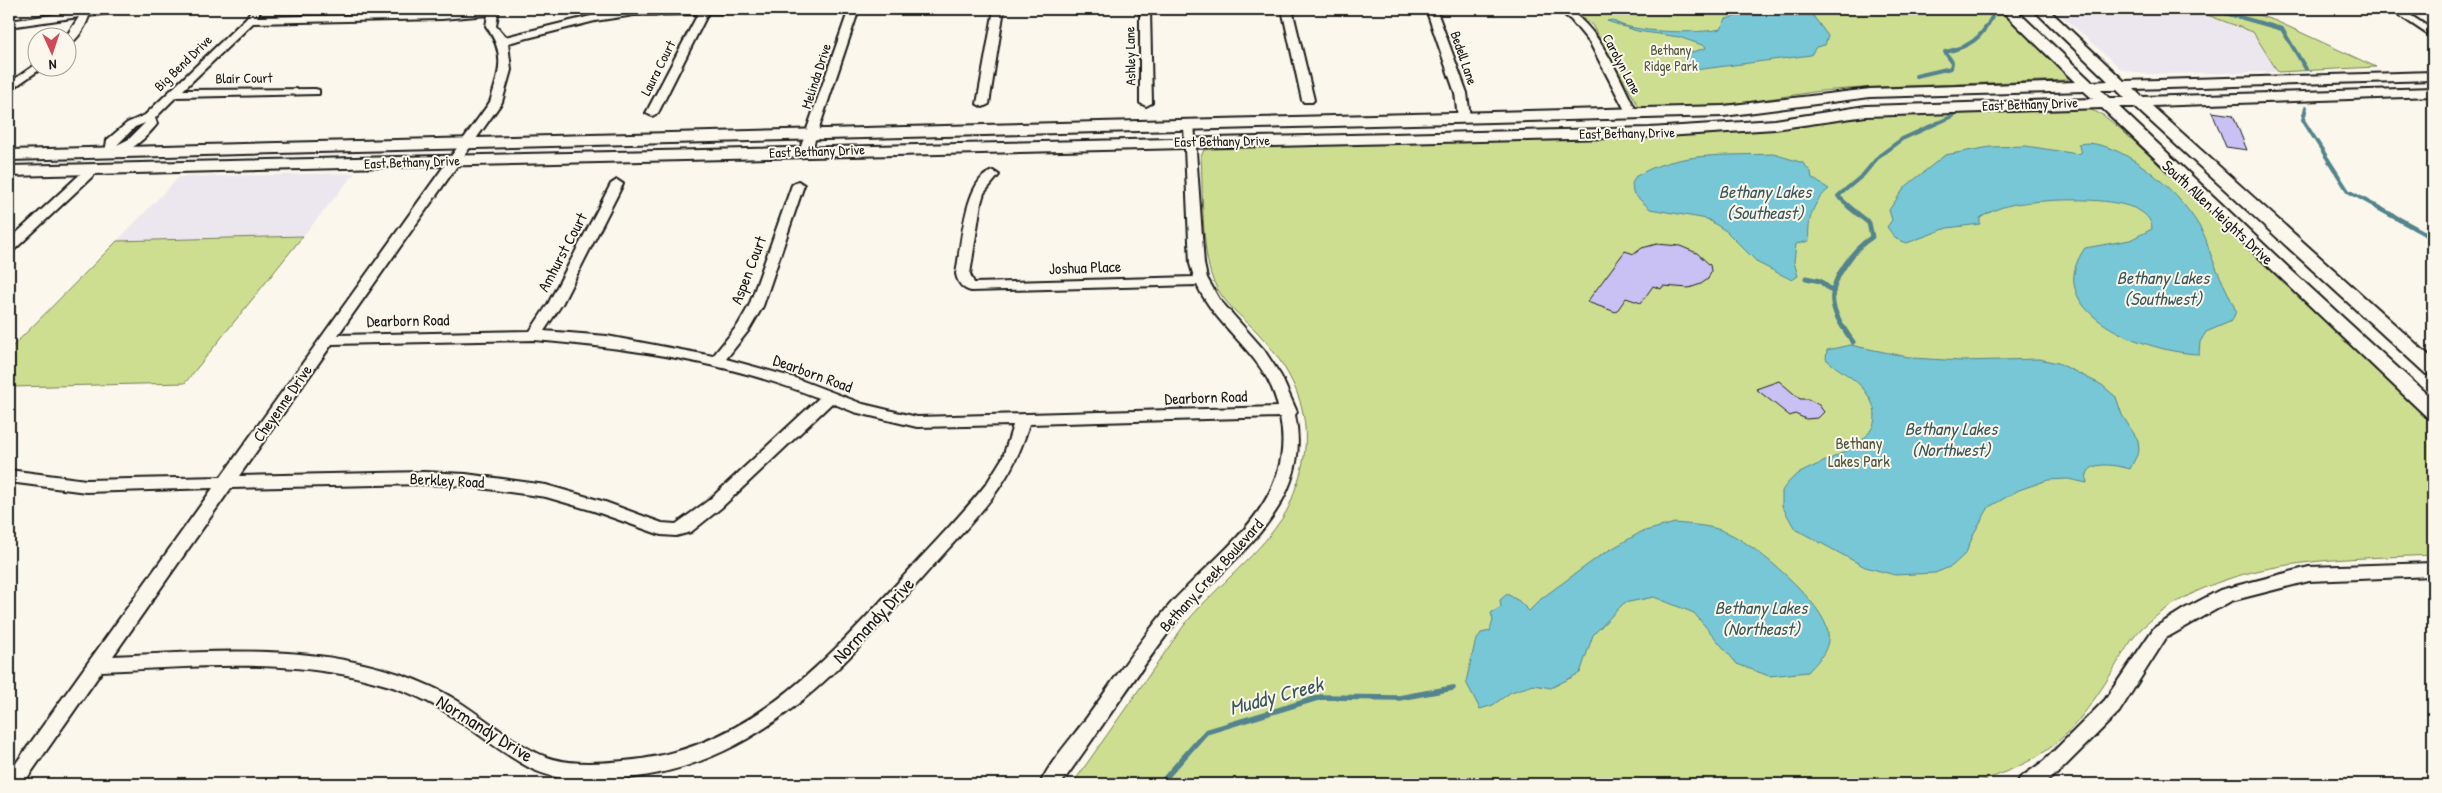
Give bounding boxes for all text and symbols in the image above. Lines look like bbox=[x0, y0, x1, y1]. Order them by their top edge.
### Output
street label: Ashley Lane bbox=[1119, 26, 1141, 86]
north arrow bbox=[28, 28, 78, 78]
street label: Bedell Lane bbox=[1446, 28, 1483, 88]
street label: Big Bend Drive bbox=[150, 30, 217, 96]
street label: Carolyn Lane bbox=[1598, 30, 1647, 98]
street label: Laura Court bbox=[636, 37, 680, 99]
street label: Melinda Drive bbox=[796, 40, 835, 111]
park label: Bethany Ridge Park bbox=[1644, 40, 1698, 76]
text: N bbox=[48, 56, 57, 75]
street label: Blair Court bbox=[215, 67, 273, 87]
street label: East Bethany Drive bbox=[1982, 92, 2079, 116]
street label: East Bethany Drive bbox=[1579, 122, 1675, 144]
street label: East Bethany Drive bbox=[1174, 130, 1270, 152]
street label: East Bethany Drive bbox=[769, 139, 866, 163]
street label: East Bethany Drive bbox=[364, 150, 461, 174]
street label: South Allen Heights Drive bbox=[2158, 155, 2279, 270]
water label: Bethany Lakes (Southeast) bbox=[1719, 179, 1813, 225]
street label: Amhurst Court bbox=[532, 208, 592, 295]
street label: Aspen Court bbox=[725, 232, 771, 307]
street label: Joshua Place bbox=[1048, 255, 1122, 279]
water label: Bethany Lakes (Southwest) bbox=[2117, 265, 2211, 311]
street label: Dearborn Road bbox=[366, 308, 450, 332]
street label: Dearborn Road bbox=[770, 349, 856, 397]
street label: Cheyenne Drive bbox=[247, 359, 317, 446]
street label: Dearborn Road bbox=[1164, 385, 1248, 409]
water label: Bethany Lakes (Northwest) bbox=[1905, 416, 1999, 462]
park label: Bethany Lakes Park bbox=[1828, 432, 1890, 472]
street label: Berkley Road bbox=[409, 467, 485, 493]
street label: Bethany Creek Boulevard bbox=[1154, 514, 1268, 636]
street label: Normandy Drive bbox=[826, 571, 920, 669]
water label: Bethany Lakes (Northeast) bbox=[1715, 595, 1809, 641]
water label: Muddy Creek bbox=[1226, 668, 1328, 722]
street label: Normandy Drive bbox=[432, 688, 539, 768]

